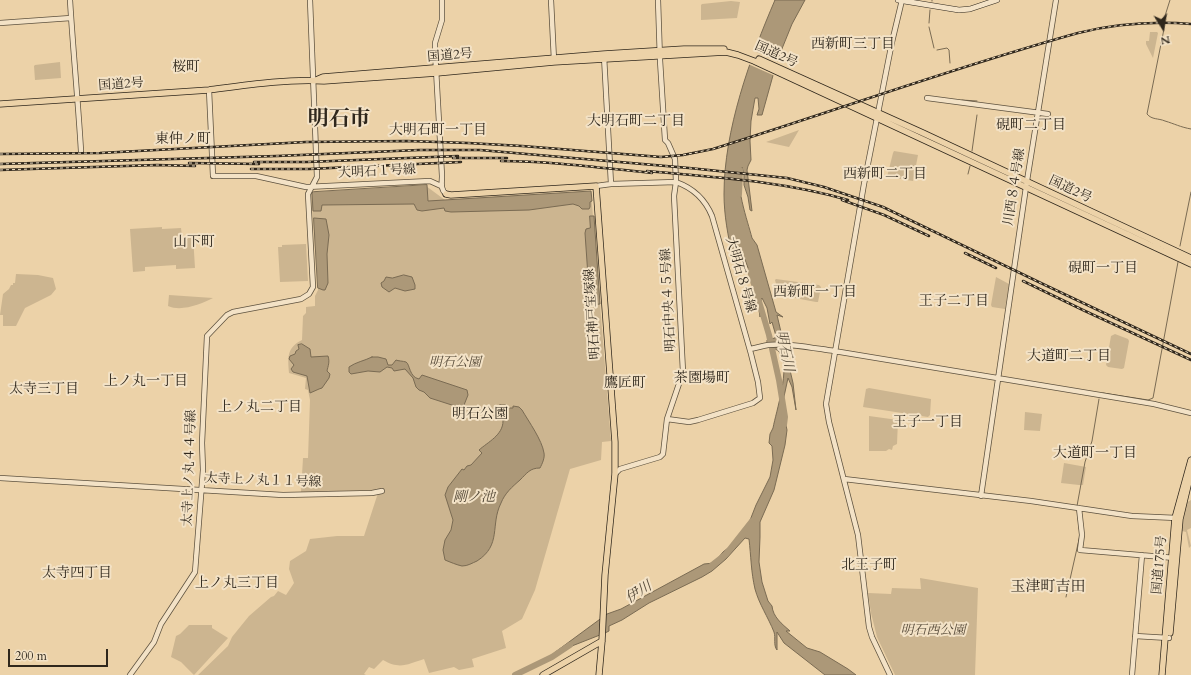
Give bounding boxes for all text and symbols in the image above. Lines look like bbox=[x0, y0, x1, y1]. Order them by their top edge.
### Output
north arrow bbox=[1143, 8, 1183, 48]
text: N bbox=[1159, 32, 1172, 49]
district label: 西新町三丁目 bbox=[811, 37, 895, 53]
street label: 国道2号 bbox=[752, 39, 800, 71]
street label: 国道2号 bbox=[427, 46, 473, 66]
district label: 桜町 bbox=[172, 60, 200, 76]
street label: 国道2号 bbox=[98, 76, 144, 94]
district label: 明石市 bbox=[308, 107, 370, 133]
district label: 大明石町二丁目 bbox=[587, 114, 685, 130]
district label: 硯町二丁目 bbox=[996, 118, 1066, 134]
district label: 大明石町一丁目 bbox=[389, 123, 487, 139]
district label: 東仲ノ町 bbox=[155, 132, 211, 148]
street label: 川西８４号線 bbox=[1001, 147, 1029, 227]
street label: 大明石１号線 bbox=[338, 162, 416, 182]
district label: 西新町二丁目 bbox=[843, 167, 927, 183]
street label: 国道2号 bbox=[1046, 173, 1094, 207]
district label: 山下町 bbox=[173, 235, 215, 251]
street label: 大明石８号線 bbox=[722, 235, 758, 315]
street label: 明石中央４５号線 bbox=[658, 248, 680, 352]
district label: 硯町一丁目 bbox=[1068, 261, 1138, 277]
street label: 明石神戸宝塚線 bbox=[582, 268, 604, 360]
district label: 西新町一丁目 bbox=[773, 285, 857, 301]
district label: 王子二丁目 bbox=[919, 294, 989, 310]
water label: 明石川 bbox=[771, 329, 797, 373]
district label: 大道町二丁目 bbox=[1027, 349, 1111, 365]
park label: 明石公園 bbox=[429, 355, 481, 371]
district label: 茶園場町 bbox=[674, 371, 730, 387]
district label: 上ノ丸一丁目 bbox=[104, 374, 188, 390]
district label: 鷹匠町 bbox=[604, 376, 646, 392]
district label: 太寺三丁目 bbox=[9, 382, 79, 398]
district label: 上ノ丸二丁目 bbox=[218, 400, 302, 416]
district label: 明石公園 bbox=[452, 407, 508, 423]
street label: 太寺上ノ丸４４号線 bbox=[180, 409, 200, 527]
district label: 王子一丁目 bbox=[893, 415, 963, 431]
district label: 大道町一丁目 bbox=[1053, 446, 1137, 462]
street label: 太寺上ノ丸１１号線 bbox=[204, 471, 322, 491]
water label: 剛ノ池 bbox=[453, 490, 495, 506]
street label: 国道175号 bbox=[1150, 535, 1170, 595]
district label: 北王子町 bbox=[841, 558, 897, 574]
district label: 太寺四丁目 bbox=[42, 566, 112, 582]
district label: 上ノ丸三丁目 bbox=[195, 576, 279, 592]
water label: 伊川 bbox=[623, 578, 655, 608]
district label: 玉津町吉田 bbox=[1011, 579, 1085, 597]
park label: 明石西公園 bbox=[901, 623, 965, 639]
scale bar bbox=[10, 641, 110, 667]
text: 200 m bbox=[15, 648, 47, 664]

